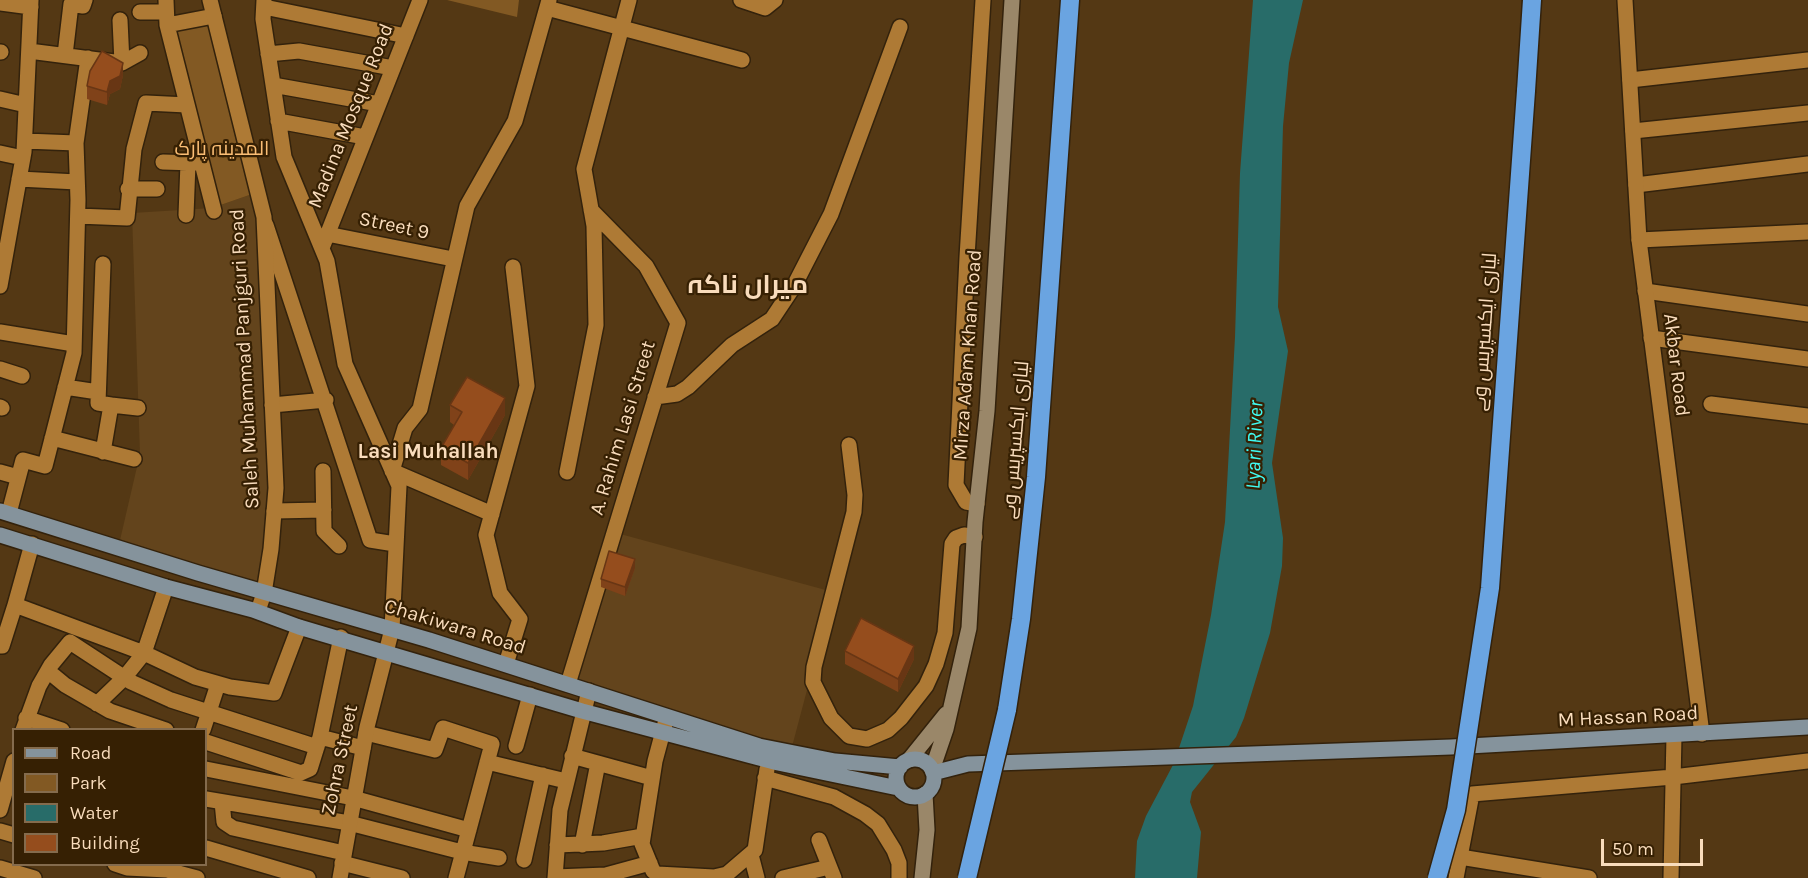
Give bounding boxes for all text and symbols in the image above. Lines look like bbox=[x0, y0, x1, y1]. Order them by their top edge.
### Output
street label: Madina Mosque Road bbox=[303, 20, 399, 212]
park label: المدینہ پارک bbox=[175, 137, 269, 161]
street label: Street 9 bbox=[357, 207, 431, 245]
street label: Saleh Muhammad Panjguri Road bbox=[225, 208, 265, 510]
street label: Mirza Adam Khan Road bbox=[949, 249, 987, 461]
street label: لیاری ایکسپریس وے bbox=[1467, 252, 1503, 412]
district label: میراں ناکہ bbox=[688, 270, 808, 302]
street label: Akbar Road bbox=[1658, 312, 1694, 418]
street label: A. Rahim Lasi Street bbox=[585, 338, 661, 518]
street label: لیاری ایکسپریس وے bbox=[997, 360, 1035, 520]
water label: Lyari River bbox=[1241, 400, 1269, 490]
district label: Lasi Muhallah bbox=[358, 439, 498, 465]
street label: Chakiwara Road bbox=[381, 594, 529, 660]
street label: M Hassan Road bbox=[1557, 701, 1699, 733]
street label: Zohra Street bbox=[317, 702, 363, 818]
legend bbox=[12, 728, 207, 866]
text: Road bbox=[70, 742, 111, 764]
text: Park bbox=[70, 772, 107, 794]
text: Water bbox=[70, 802, 118, 824]
scale bar bbox=[1604, 827, 1706, 865]
text: Building bbox=[70, 832, 140, 854]
text: 50 m bbox=[1612, 838, 1654, 860]

